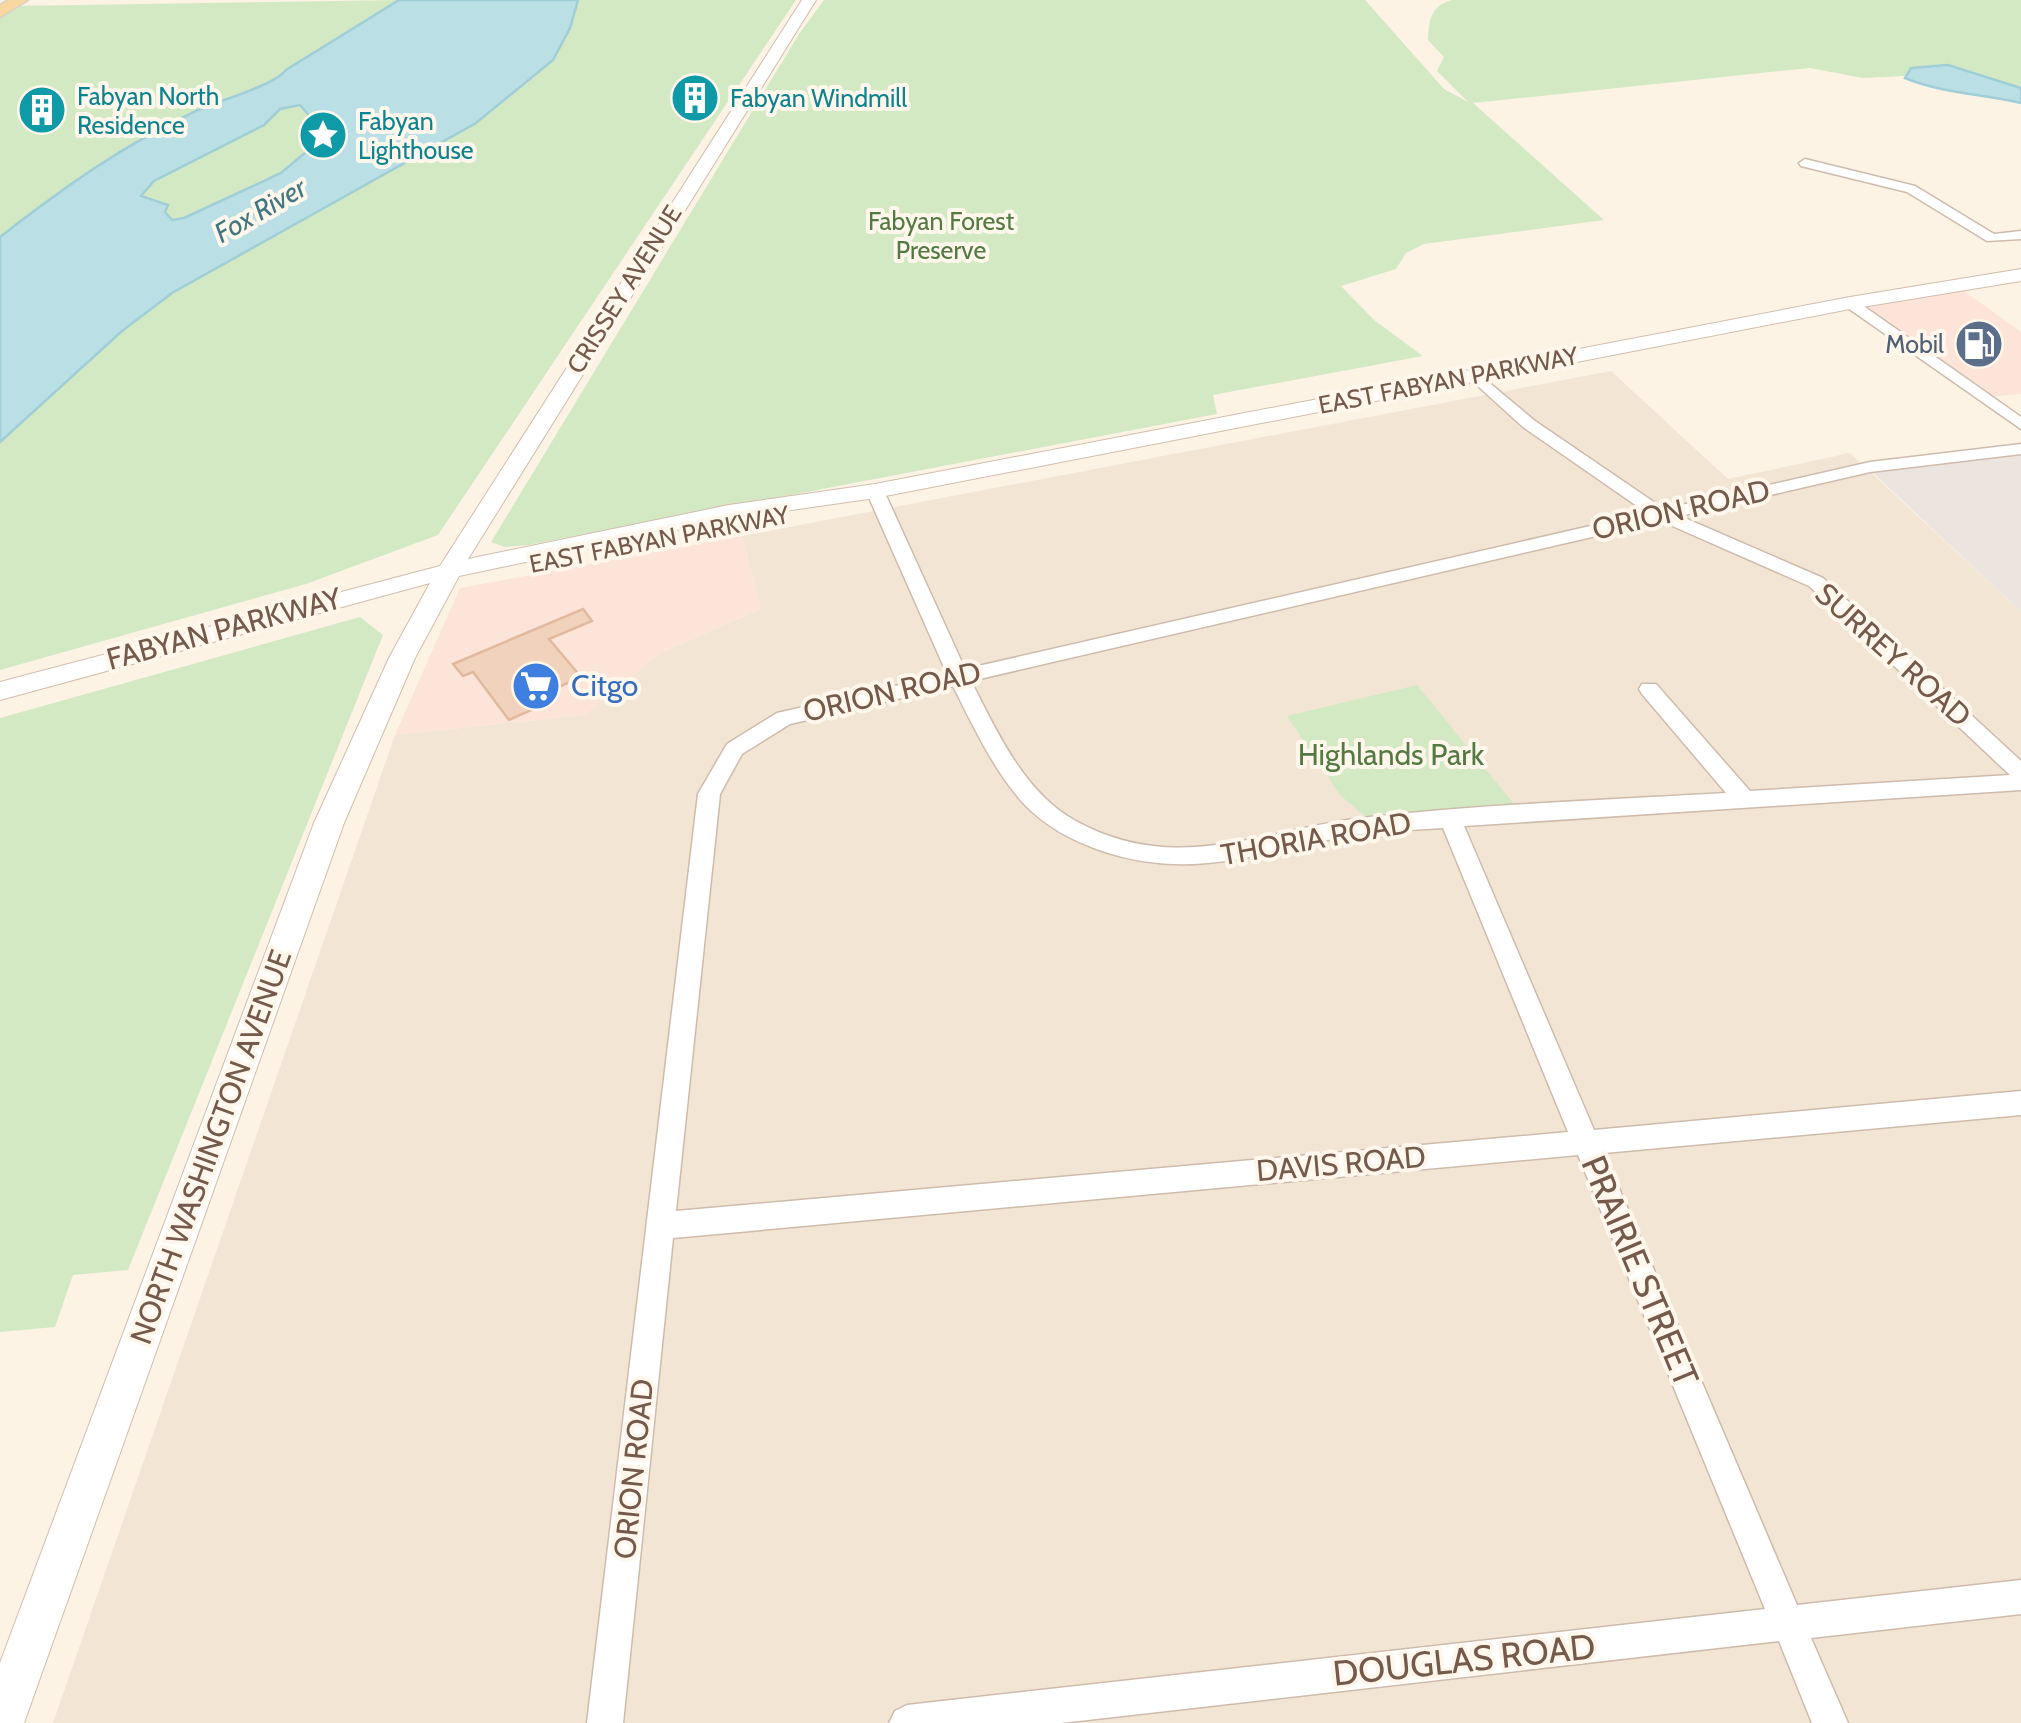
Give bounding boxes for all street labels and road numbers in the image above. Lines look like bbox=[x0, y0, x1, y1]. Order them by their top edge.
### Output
street label: CRISSEY AVENUE bbox=[560, 199, 688, 379]
street label: EAST FABYAN PARKWAY bbox=[1316, 340, 1581, 420]
street label: ORION ROAD bbox=[1589, 471, 1773, 548]
street label: EAST FABYAN PARKWAY bbox=[527, 499, 792, 579]
street label: SURREY ROAD bbox=[1808, 575, 1979, 734]
street label: FABYAN PARKWAY bbox=[102, 579, 346, 678]
street label: ORION ROAD bbox=[800, 653, 984, 730]
street label: THORIA ROAD bbox=[1218, 804, 1414, 873]
street label: NORTH WASHINGTON AVENUE bbox=[122, 945, 299, 1349]
street label: DAVIS ROAD bbox=[1255, 1138, 1427, 1189]
street label: PRAIRIE STREET bbox=[1573, 1149, 1709, 1393]
street label: ORION ROAD bbox=[606, 1377, 661, 1561]
street label: DOUGLAS ROAD bbox=[1331, 1624, 1597, 1695]

